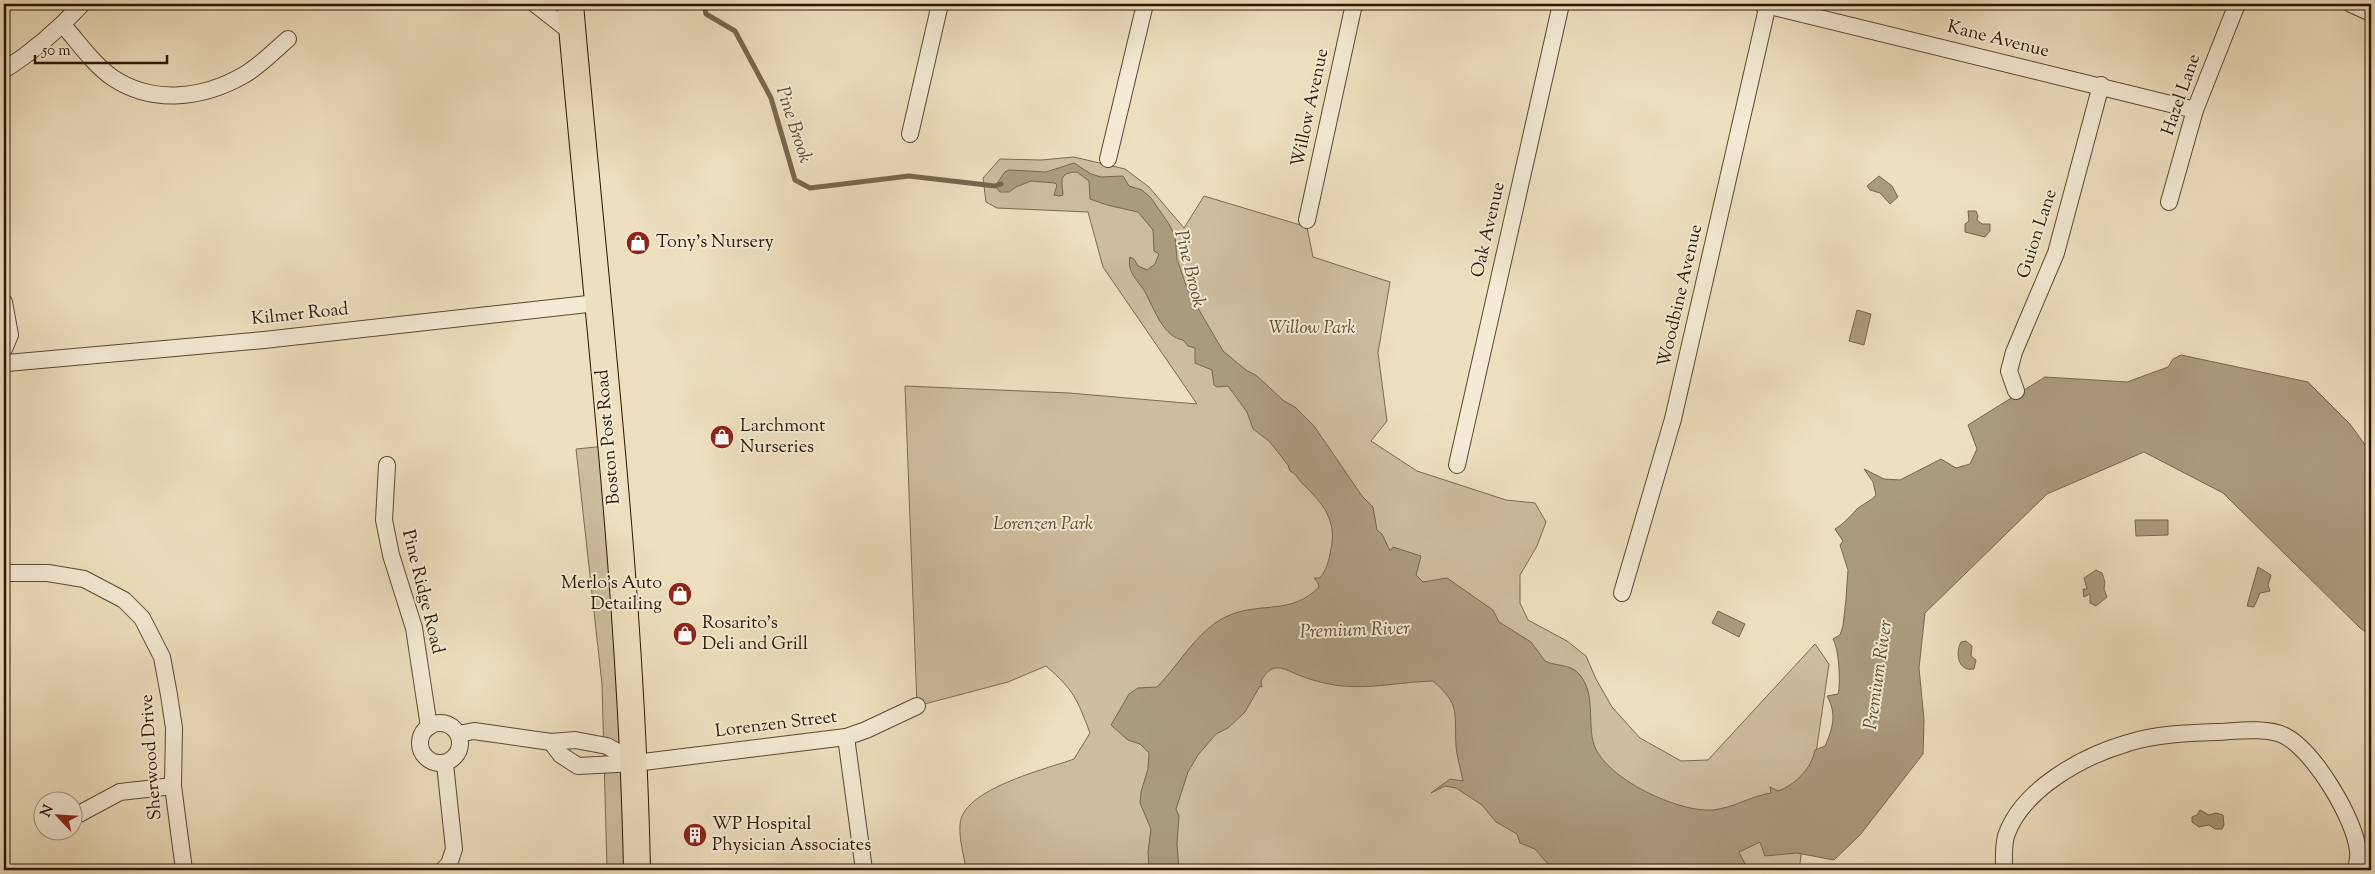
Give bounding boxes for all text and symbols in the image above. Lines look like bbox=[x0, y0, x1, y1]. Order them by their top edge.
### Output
street label: Kane Avenue bbox=[1944, 15, 2052, 65]
scale bar bbox=[35, 32, 168, 64]
text: 50 m bbox=[41, 41, 71, 62]
street label: Willow Avenue bbox=[1286, 46, 1336, 170]
street label: Hazel Lane bbox=[2156, 51, 2208, 139]
water label: Pine Brook bbox=[768, 83, 818, 167]
street label: Oak Avenue bbox=[1465, 180, 1513, 280]
street label: Guion Lane bbox=[2011, 186, 2065, 282]
street label: Woodbine Avenue bbox=[1652, 222, 1710, 370]
water label: Pine Brook bbox=[1166, 227, 1212, 311]
shop icon: Tony's Nursery bbox=[625, 230, 651, 256]
place label: Tony's Nursery bbox=[656, 230, 774, 256]
street label: Kilmer Road bbox=[250, 297, 350, 333]
park label: Willow Park bbox=[1269, 316, 1355, 342]
street label: Boston Post Road bbox=[590, 368, 628, 506]
place label: Larchmont Nurseries bbox=[740, 414, 825, 461]
shop icon: Larchmont Nurseries bbox=[709, 424, 735, 450]
park label: Lorenzen Park bbox=[993, 512, 1093, 538]
street label: Pine Ridge Road bbox=[394, 527, 450, 657]
place label: Merlo's Auto Detailing bbox=[561, 571, 662, 618]
shop icon: Merlo's Auto Detailing bbox=[667, 581, 693, 607]
place label: Rosarito's Deli and Grill bbox=[702, 611, 808, 658]
water label: Premium River bbox=[1299, 616, 1411, 646]
water label: Premium River bbox=[1858, 618, 1900, 732]
shop icon: Rosarito's Deli and Grill bbox=[672, 621, 698, 647]
street label: Sherwood Drive bbox=[135, 693, 169, 821]
street label: Lorenzen Street bbox=[714, 705, 838, 745]
north arrow bbox=[32, 792, 82, 842]
text: N bbox=[37, 802, 59, 821]
place label: WP Hospital Physician Associates bbox=[712, 812, 871, 859]
building icon: WP Hospital Physician Associates bbox=[682, 822, 708, 848]

